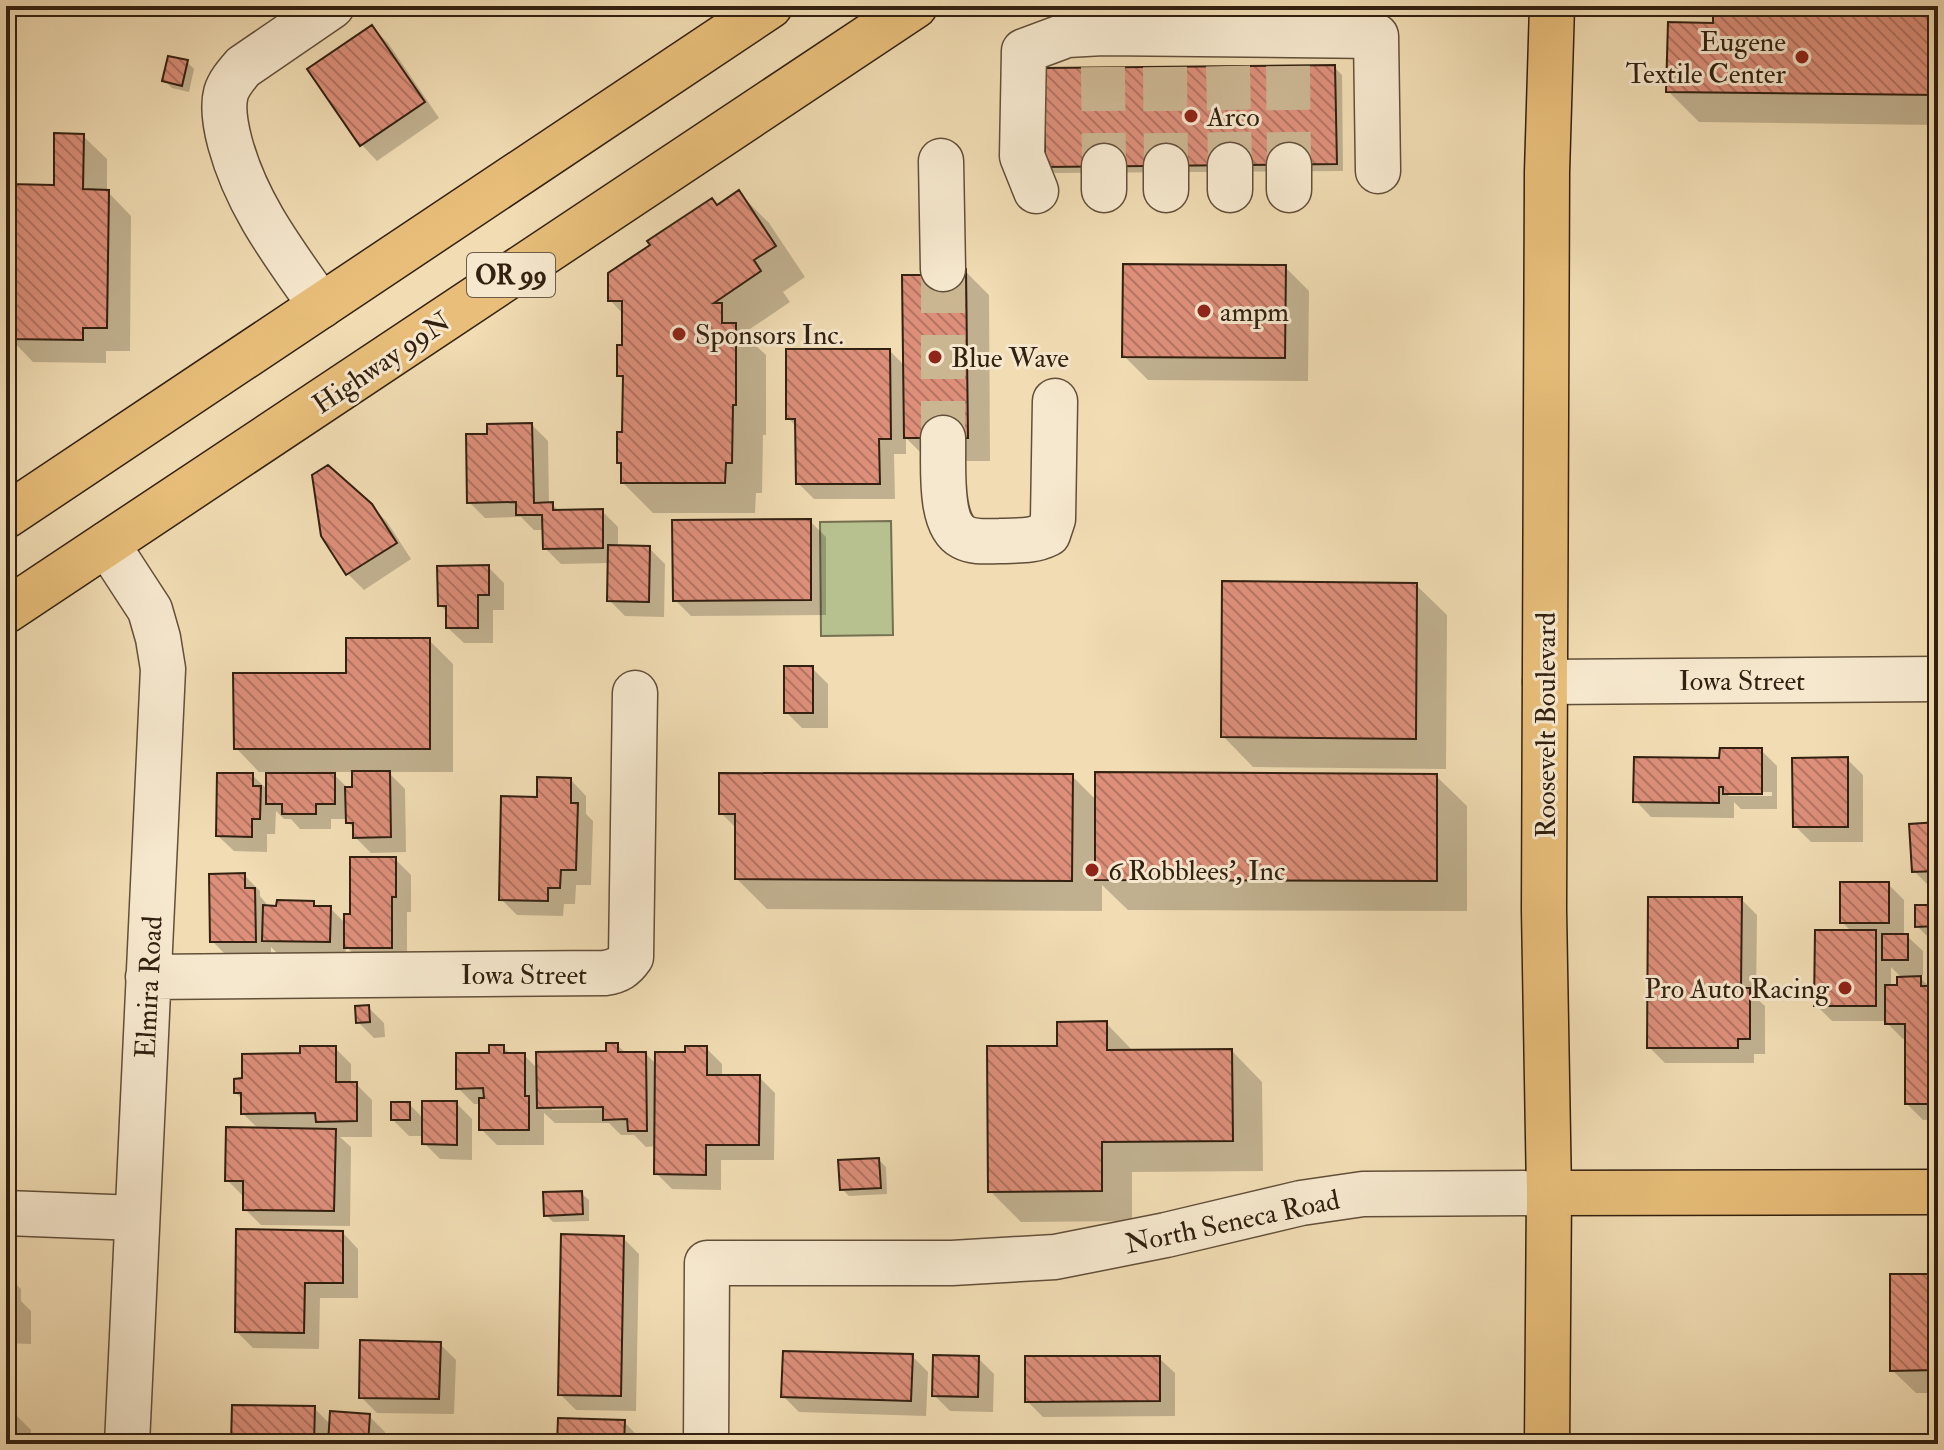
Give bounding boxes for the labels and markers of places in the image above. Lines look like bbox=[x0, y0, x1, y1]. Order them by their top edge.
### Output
place label: Eugene Textile Center bbox=[1626, 25, 1787, 92]
marker: Eugene Textile Center bbox=[1793, 48, 1811, 66]
place label: Arco bbox=[1206, 100, 1260, 135]
marker: Arco bbox=[1182, 107, 1200, 125]
place label: ampm bbox=[1220, 295, 1289, 330]
marker: ampm bbox=[1195, 302, 1213, 320]
place label: Sponsors Inc. bbox=[695, 318, 844, 353]
marker: Sponsors Inc. bbox=[670, 325, 688, 343]
place label: Blue Wave bbox=[951, 341, 1069, 376]
marker: Blue Wave bbox=[926, 348, 944, 366]
place label: 6 Robblees', Inc bbox=[1108, 854, 1285, 889]
marker: 6 Robblees', Inc bbox=[1083, 861, 1101, 879]
place label: Pro Auto Racing bbox=[1644, 972, 1830, 1007]
marker: Pro Auto Racing bbox=[1836, 979, 1854, 997]

